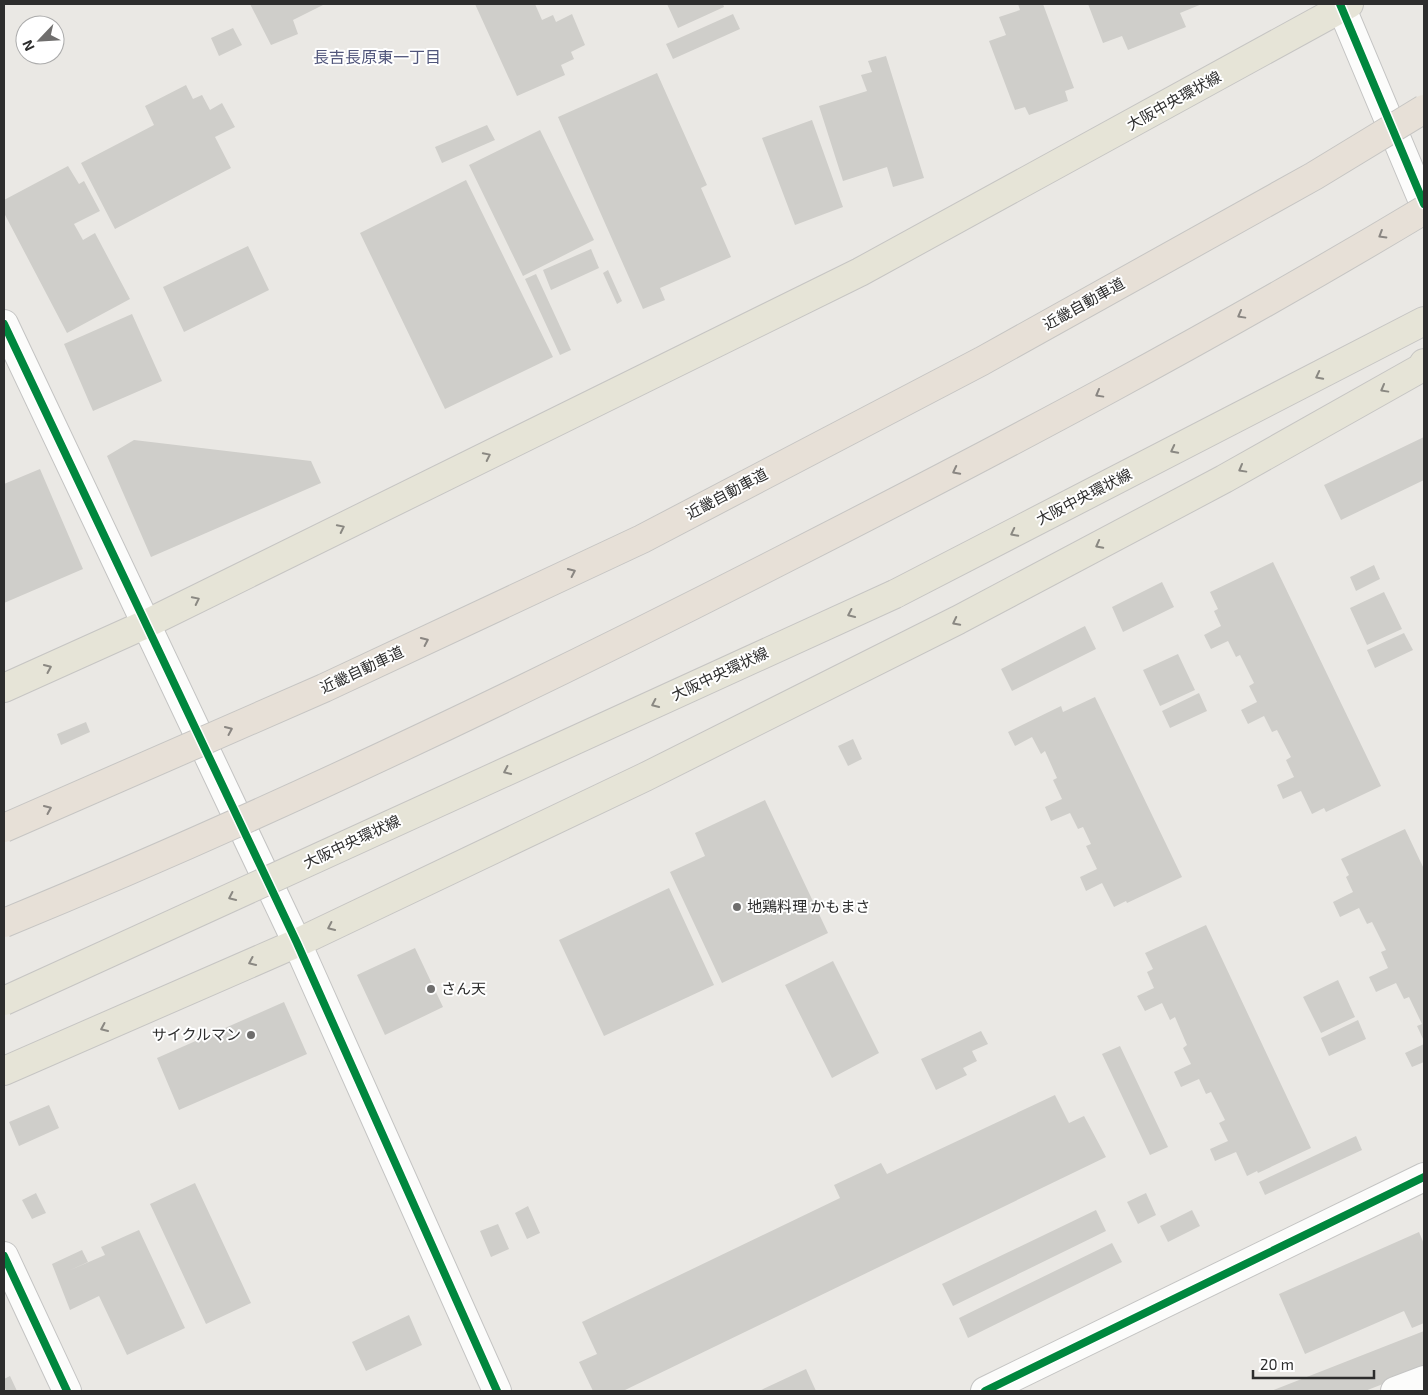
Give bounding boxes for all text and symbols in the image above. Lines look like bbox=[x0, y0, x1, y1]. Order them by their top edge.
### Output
north arrow bbox=[15, 15, 65, 65]
text: N bbox=[18, 38, 38, 54]
district label: 長吉長原東一丁目 bbox=[313, 47, 441, 66]
street label: 大阪中央環状線 bbox=[1123, 67, 1224, 133]
one-way arrow bbox=[1379, 229, 1388, 239]
street label: 近畿自動車道 bbox=[1040, 273, 1127, 333]
one-way arrow bbox=[1237, 309, 1246, 319]
one-way arrow bbox=[1315, 370, 1324, 380]
one-way arrow bbox=[1380, 383, 1389, 393]
one-way arrow bbox=[1096, 388, 1105, 398]
one-way arrow bbox=[1171, 444, 1180, 454]
one-way arrow bbox=[482, 452, 491, 462]
one-way arrow bbox=[1239, 462, 1248, 472]
street label: 近畿自動車道 bbox=[683, 464, 770, 522]
street label: 大阪中央環状線 bbox=[1033, 464, 1134, 528]
one-way arrow bbox=[952, 465, 961, 475]
one-way arrow bbox=[336, 524, 345, 534]
one-way arrow bbox=[1011, 527, 1020, 537]
one-way arrow bbox=[1095, 539, 1104, 549]
one-way arrow bbox=[567, 567, 576, 578]
one-way arrow bbox=[190, 596, 199, 606]
one-way arrow bbox=[847, 608, 856, 619]
one-way arrow bbox=[952, 616, 961, 626]
one-way arrow bbox=[420, 637, 429, 647]
street label: 近畿自動車道 bbox=[317, 642, 406, 696]
street label: 大阪中央環状線 bbox=[668, 643, 771, 703]
one-way arrow bbox=[43, 664, 52, 675]
one-way arrow bbox=[651, 697, 660, 708]
one-way arrow bbox=[224, 725, 233, 736]
one-way arrow bbox=[504, 765, 513, 775]
one-way arrow bbox=[43, 804, 52, 815]
street label: 大阪中央環状線 bbox=[300, 811, 403, 871]
one-way arrow bbox=[228, 890, 237, 901]
place label: 地鶏料理 かもまさ bbox=[747, 897, 870, 915]
marker: 地鶏料理 かもまさ bbox=[731, 901, 743, 913]
one-way arrow bbox=[327, 921, 336, 931]
one-way arrow bbox=[248, 956, 257, 967]
place label: さん天 bbox=[441, 979, 486, 997]
marker: さん天 bbox=[425, 983, 437, 995]
one-way arrow bbox=[100, 1021, 109, 1032]
place label: サイクルマン bbox=[152, 1025, 241, 1043]
marker: サイクルマン bbox=[245, 1029, 257, 1041]
scale bar bbox=[1253, 1348, 1374, 1380]
text: 20 m bbox=[1260, 1355, 1294, 1373]

